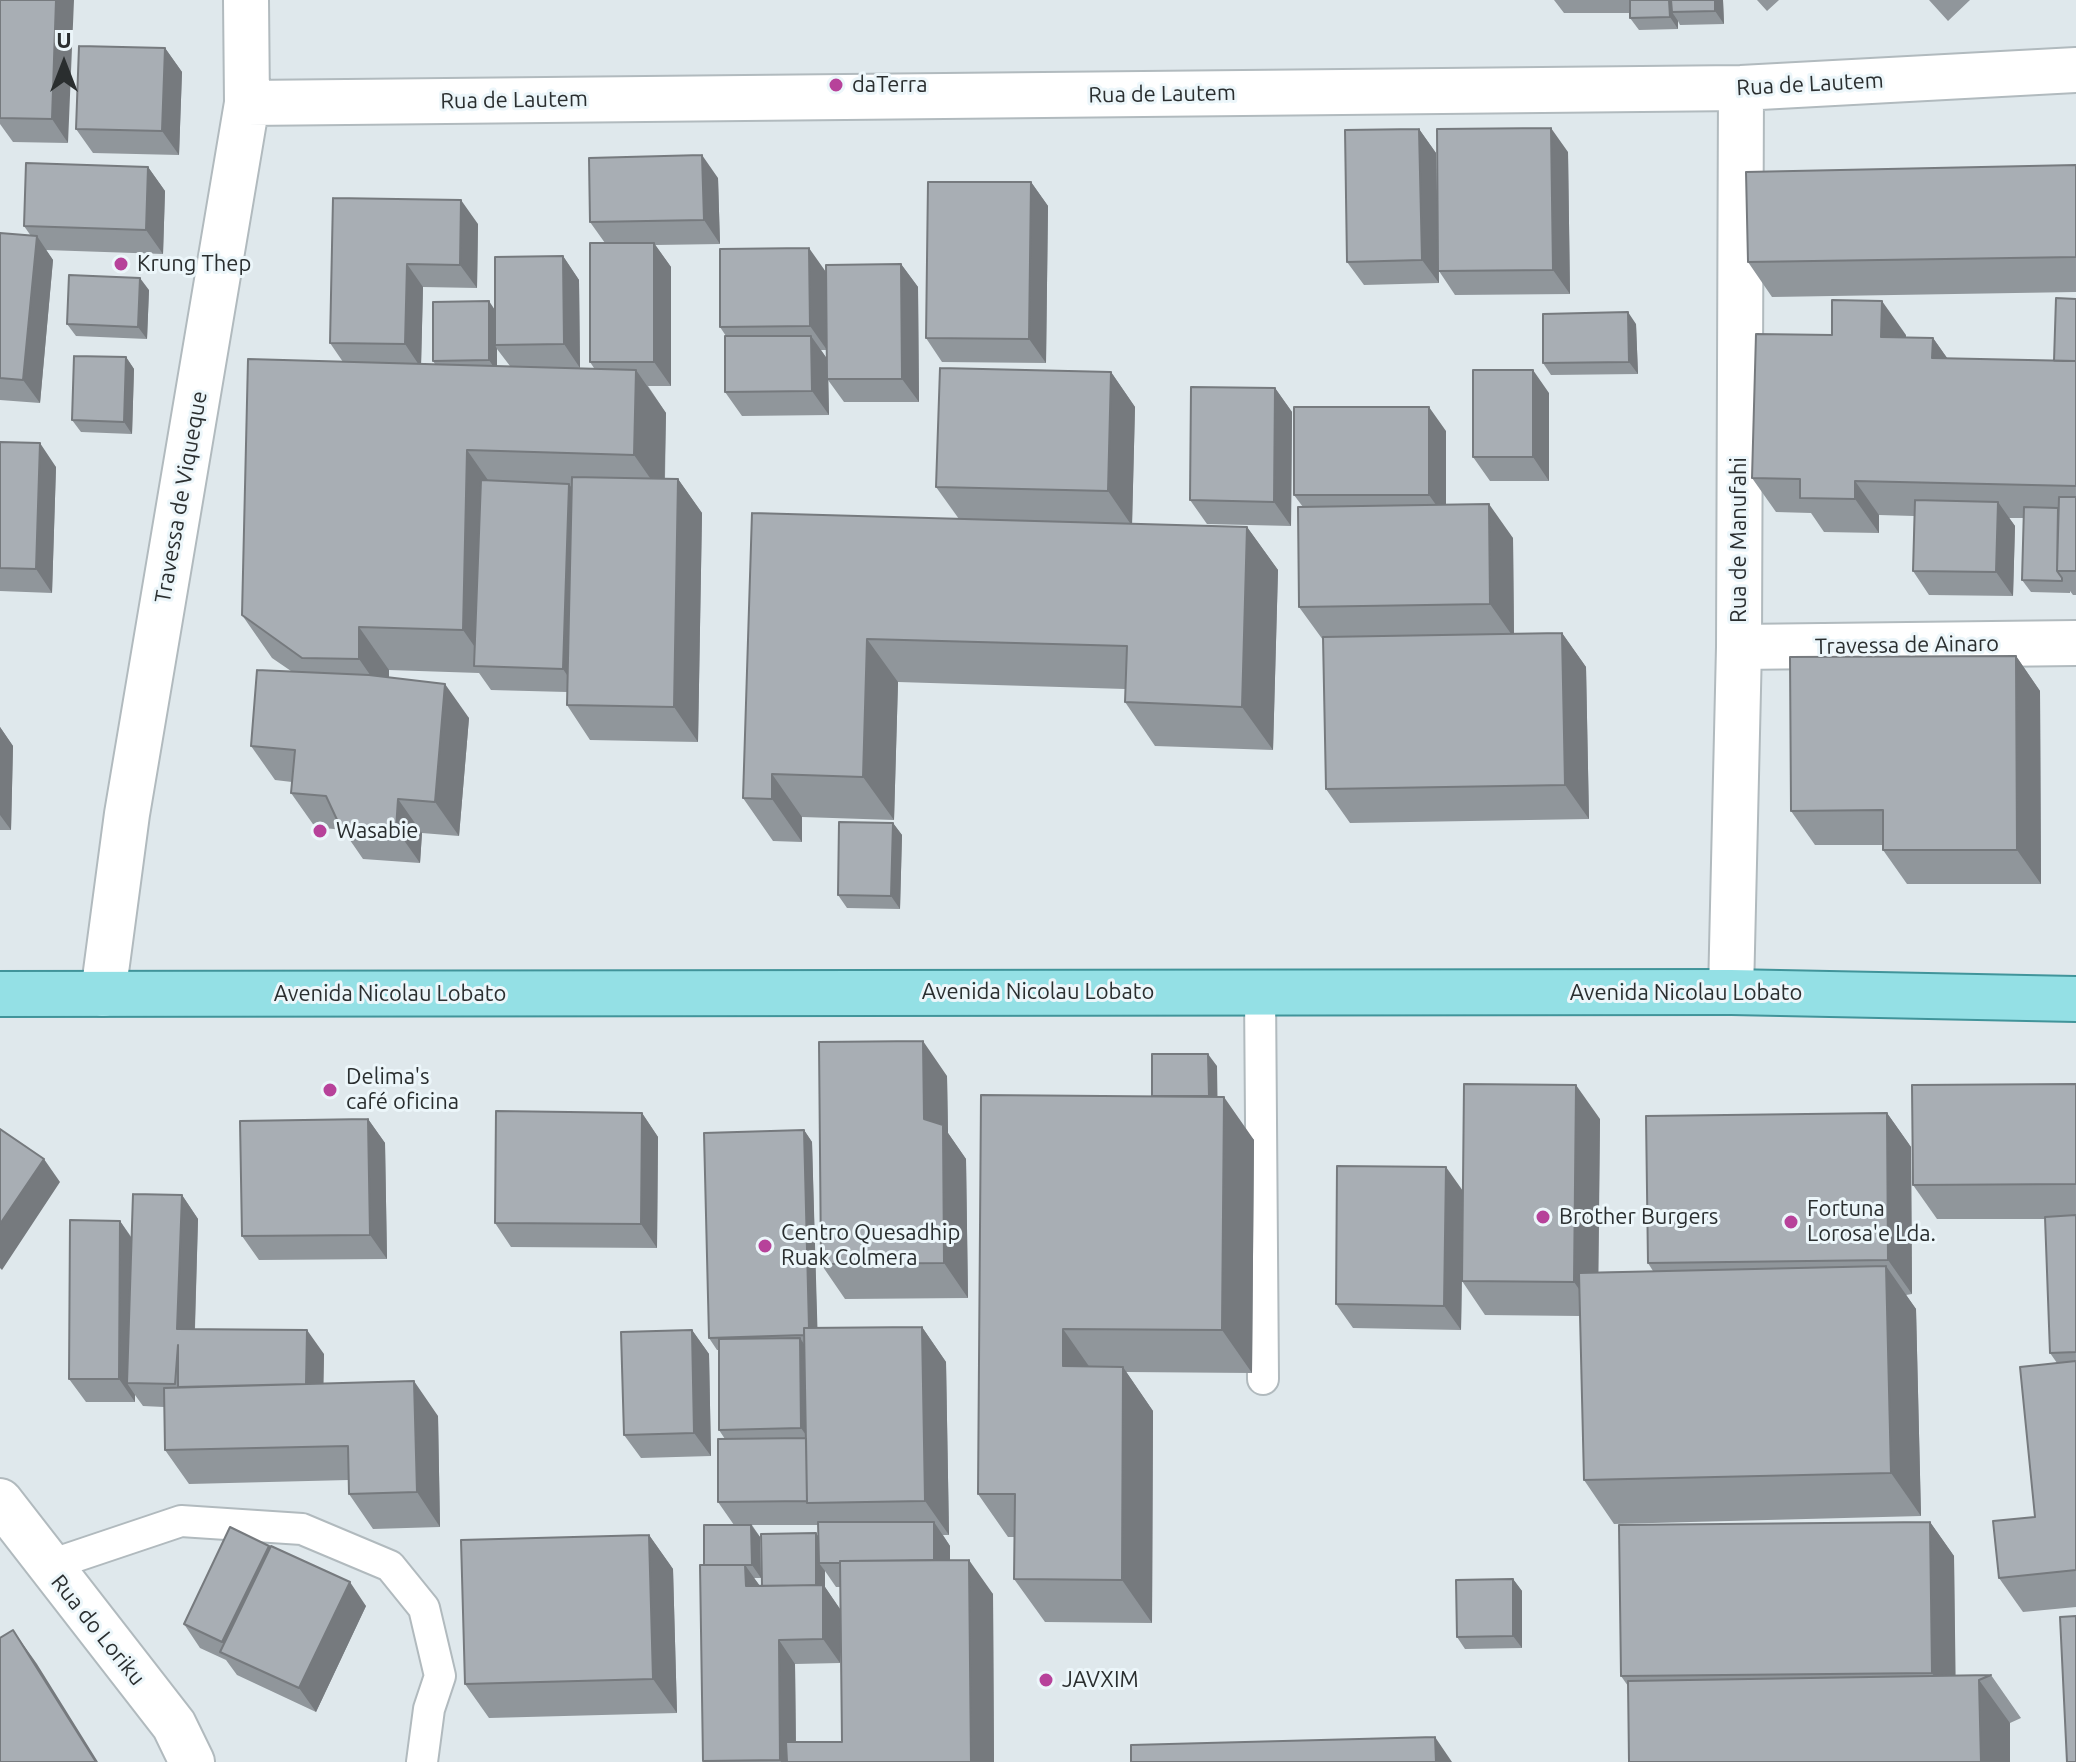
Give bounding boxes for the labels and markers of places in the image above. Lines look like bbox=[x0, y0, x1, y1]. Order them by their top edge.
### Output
place label: daTerra bbox=[852, 72, 927, 98]
marker: daTerra bbox=[827, 76, 845, 94]
place label: Krung Thep bbox=[137, 251, 251, 277]
marker: Krung Thep bbox=[112, 255, 130, 273]
place label: Wasabie bbox=[336, 818, 418, 844]
marker: Wasabie bbox=[311, 822, 329, 840]
place label: Delima's café oficina bbox=[346, 1064, 459, 1116]
marker: Delima's café oficina bbox=[321, 1081, 339, 1099]
place label: Fortuna Lorosa'e Lda. bbox=[1807, 1196, 1936, 1248]
place label: Brother Burgers bbox=[1559, 1204, 1718, 1230]
marker: Brother Burgers bbox=[1534, 1208, 1552, 1226]
marker: Fortuna Lorosa'e Lda. bbox=[1782, 1213, 1800, 1231]
place label: Centro Quesadhip Ruak Colmera bbox=[781, 1220, 960, 1272]
marker: Centro Quesadhip Ruak Colmera bbox=[756, 1237, 774, 1255]
place label: JAVXIM bbox=[1062, 1667, 1139, 1693]
marker: JAVXIM bbox=[1037, 1671, 1055, 1689]

